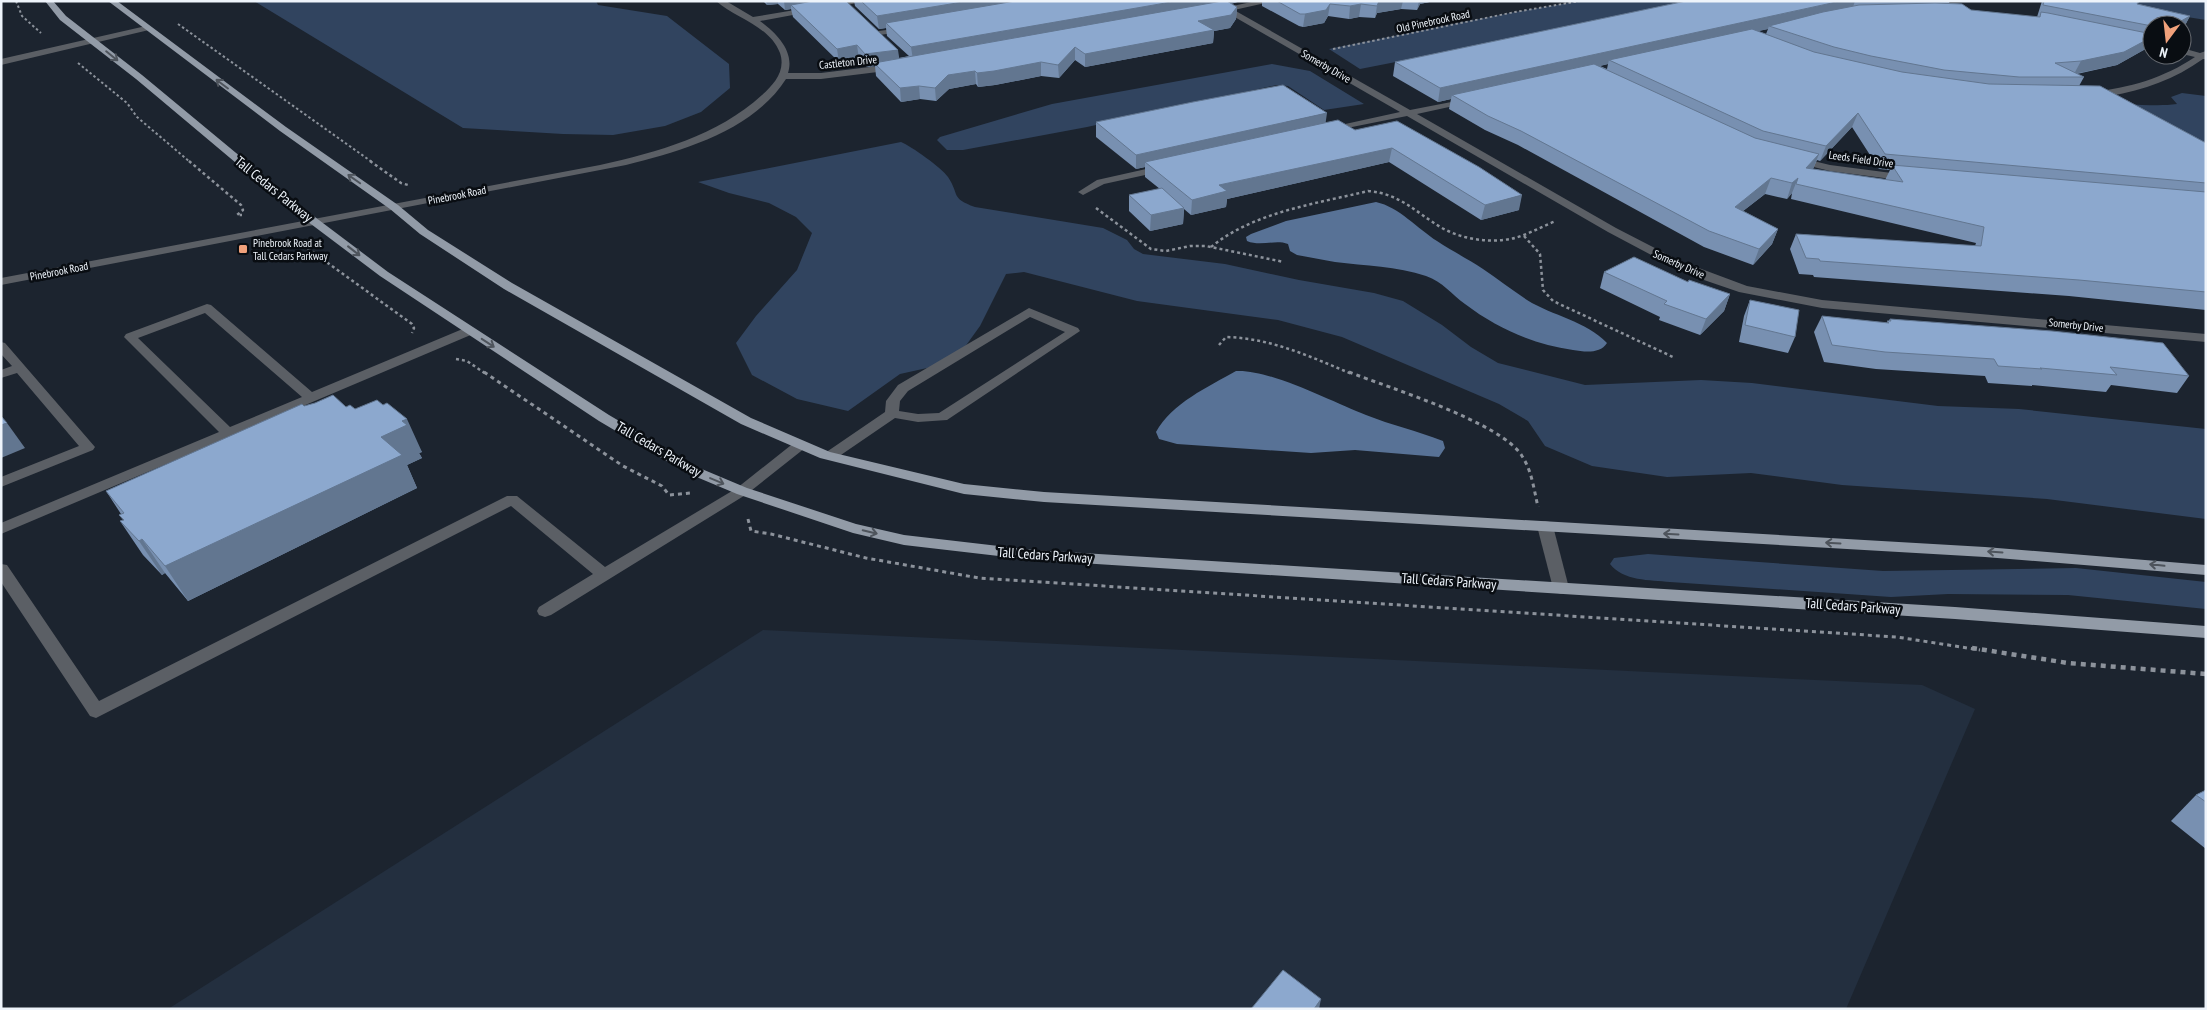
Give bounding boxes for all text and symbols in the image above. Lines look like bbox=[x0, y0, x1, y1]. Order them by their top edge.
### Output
street label: Old Pinebrook Road bbox=[1395, 6, 1471, 36]
north arrow bbox=[2142, 15, 2192, 65]
text: N bbox=[2158, 43, 2170, 62]
street label: Somerby Drive bbox=[1299, 46, 1354, 86]
one-way arrow bbox=[105, 50, 118, 61]
street label: Castleton Drive bbox=[818, 52, 878, 72]
one-way arrow bbox=[215, 79, 229, 89]
street label: Leeds Field Drive bbox=[1828, 148, 1895, 171]
street label: Tall Cedars Parkway bbox=[231, 152, 317, 226]
one-way arrow bbox=[347, 174, 361, 184]
street label: Pinebrook Road bbox=[427, 182, 488, 208]
place label: Pinebrook Road at Tall Cedars Parkway bbox=[253, 236, 329, 263]
marker: Pinebrook Road at Tall Cedars Parkway bbox=[237, 243, 249, 255]
one-way arrow bbox=[347, 246, 361, 256]
street label: Somerby Drive bbox=[1651, 246, 1707, 282]
street label: Pinebrook Road bbox=[29, 258, 90, 284]
street label: Somerby Drive bbox=[2048, 315, 2105, 335]
one-way arrow bbox=[480, 338, 494, 348]
street label: Tall Cedars Parkway bbox=[613, 417, 705, 481]
one-way arrow bbox=[709, 477, 724, 486]
one-way arrow bbox=[862, 528, 878, 537]
one-way arrow bbox=[1663, 529, 1679, 538]
one-way arrow bbox=[1825, 538, 1841, 547]
street label: Tall Cedars Parkway bbox=[997, 543, 1094, 567]
one-way arrow bbox=[1988, 548, 2004, 557]
one-way arrow bbox=[2150, 561, 2166, 570]
street label: Tall Cedars Parkway bbox=[1401, 569, 1498, 593]
street label: Tall Cedars Parkway bbox=[1805, 594, 1902, 618]

